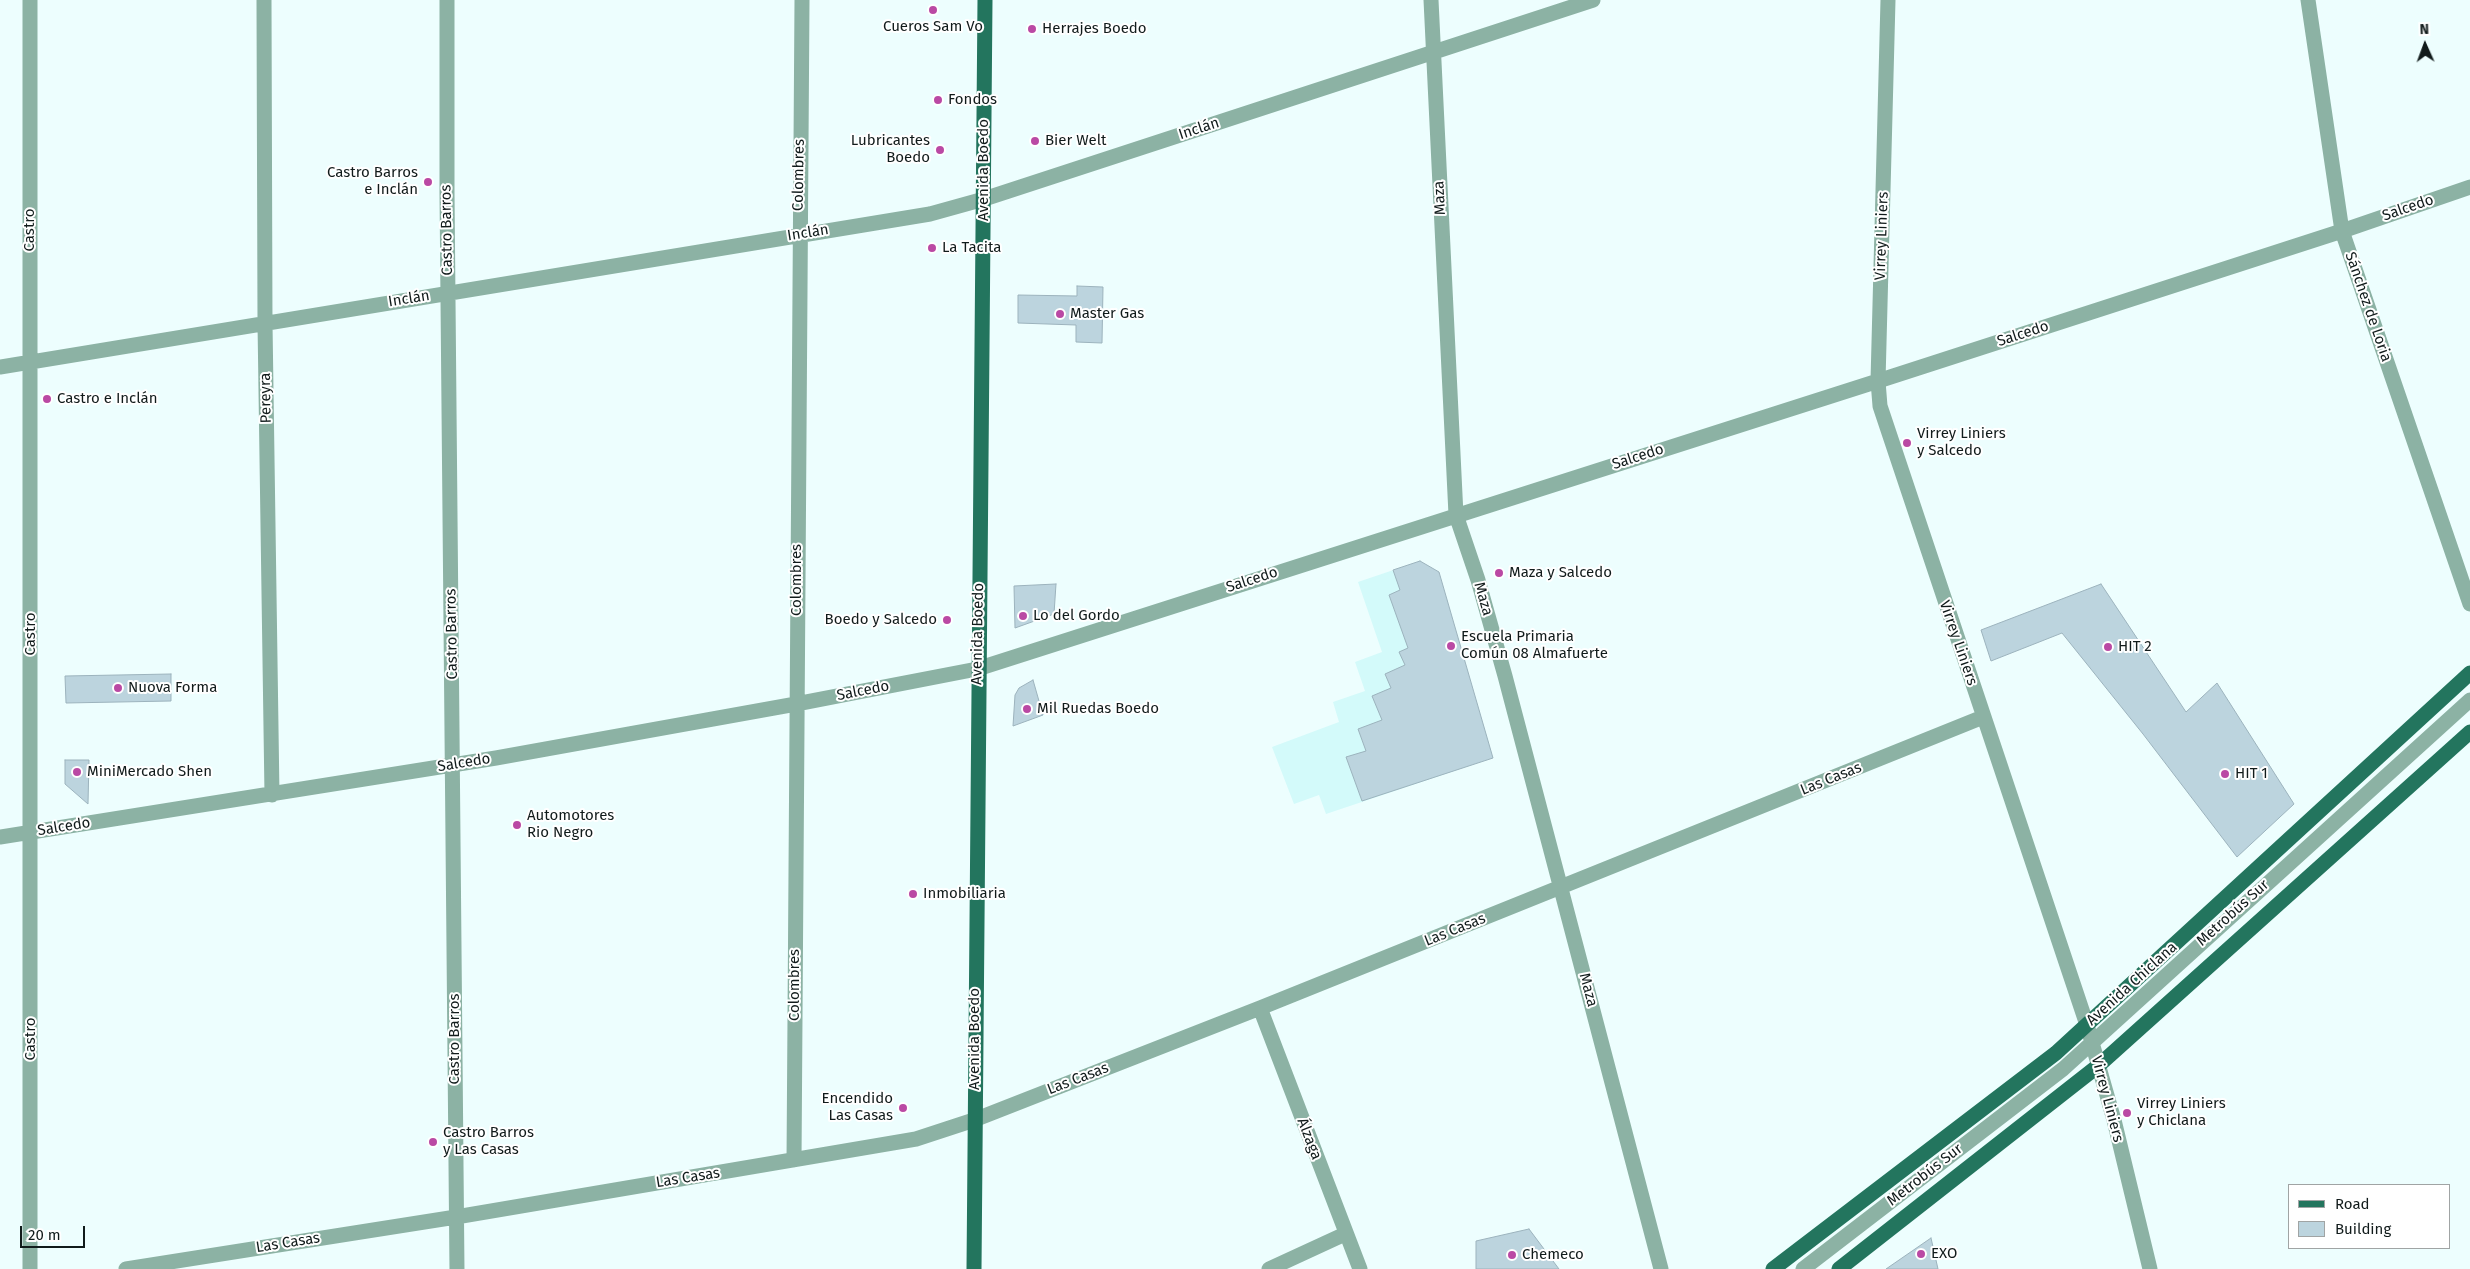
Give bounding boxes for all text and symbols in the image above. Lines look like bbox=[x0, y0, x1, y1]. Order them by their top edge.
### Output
marker: Cueros Sam Vo bbox=[927, 4, 939, 16]
place label: Cueros Sam Vo bbox=[883, 18, 983, 36]
place label: Herrajes Boedo bbox=[1042, 20, 1147, 38]
north arrow bbox=[2400, 20, 2450, 70]
text: N bbox=[2420, 21, 2429, 38]
marker: Herrajes Boedo bbox=[1026, 23, 1038, 35]
place label: Fondos bbox=[948, 91, 997, 109]
marker: Fondos bbox=[932, 94, 944, 106]
street label: Inclán bbox=[1176, 114, 1222, 144]
street label: Avenida Boedo bbox=[975, 119, 993, 221]
place label: Lubricantes Boedo bbox=[851, 132, 930, 167]
place label: Bier Welt bbox=[1045, 132, 1107, 150]
marker: Bier Welt bbox=[1029, 135, 1041, 147]
street label: Colombres bbox=[789, 139, 809, 211]
marker: Lubricantes Boedo bbox=[934, 144, 946, 156]
place label: Castro Barros e Inclán bbox=[327, 164, 418, 199]
marker: Castro Barros e Inclán bbox=[422, 176, 434, 188]
street label: Maza bbox=[1430, 180, 1450, 216]
street label: Castro Barros bbox=[437, 184, 457, 276]
street label: Virrey Liniers bbox=[1871, 191, 1893, 281]
street label: Salcedo bbox=[2380, 191, 2436, 225]
street label: Castro bbox=[21, 209, 39, 251]
street label: Inclán bbox=[786, 221, 830, 245]
place label: La Tacita bbox=[942, 239, 1001, 257]
marker: La Tacita bbox=[926, 242, 938, 254]
street label: Sánchez de Loria bbox=[2341, 250, 2395, 364]
street label: Inclán bbox=[387, 287, 431, 311]
place label: Master Gas bbox=[1070, 305, 1144, 323]
marker: Master Gas bbox=[1054, 308, 1066, 320]
street label: Salcedo bbox=[1995, 317, 2051, 351]
street label: Pereyra bbox=[257, 372, 275, 424]
place label: Castro e Inclán bbox=[57, 390, 158, 408]
marker: Castro e Inclán bbox=[41, 393, 53, 405]
place label: Virrey Liniers y Salcedo bbox=[1917, 425, 2006, 460]
marker: Virrey Liniers y Salcedo bbox=[1901, 437, 1913, 449]
street label: Salcedo bbox=[1610, 440, 1666, 474]
street label: Colombres bbox=[788, 544, 806, 616]
street label: Salcedo bbox=[1224, 563, 1280, 597]
place label: Maza y Salcedo bbox=[1509, 564, 1612, 582]
marker: Maza y Salcedo bbox=[1493, 567, 1505, 579]
street label: Maza bbox=[1470, 580, 1496, 618]
street label: Avenida Boedo bbox=[968, 583, 988, 685]
street label: Castro Barros bbox=[442, 588, 462, 680]
street label: Virrey Liniers bbox=[1935, 598, 1981, 688]
place label: Lo del Gordo bbox=[1033, 607, 1120, 625]
marker: Lo del Gordo bbox=[1017, 610, 1029, 622]
place label: Boedo y Salcedo bbox=[825, 611, 937, 629]
street label: Castro bbox=[22, 613, 40, 655]
marker: Boedo y Salcedo bbox=[941, 614, 953, 626]
place label: Escuela Primaria Común 08 Almafuerte bbox=[1461, 628, 1608, 663]
place label: HIT 2 bbox=[2118, 638, 2152, 656]
marker: Escuela Primaria Común 08 Almafuerte bbox=[1445, 640, 1457, 652]
marker: HIT 2 bbox=[2102, 641, 2114, 653]
street label: Salcedo bbox=[835, 677, 891, 705]
place label: Nuova Forma bbox=[128, 679, 217, 697]
marker: Nuova Forma bbox=[112, 682, 124, 694]
place label: Mil Ruedas Boedo bbox=[1037, 700, 1159, 718]
marker: Mil Ruedas Boedo bbox=[1021, 703, 1033, 715]
street label: Salcedo bbox=[436, 750, 492, 776]
street label: Las Casas bbox=[1798, 759, 1864, 799]
place label: MiniMercado Shen bbox=[87, 763, 212, 781]
place label: HIT 1 bbox=[2235, 765, 2268, 783]
marker: MiniMercado Shen bbox=[71, 766, 83, 778]
marker: HIT 1 bbox=[2219, 768, 2231, 780]
place label: Automotores Rio Negro bbox=[527, 807, 614, 842]
street label: Salcedo bbox=[36, 814, 92, 840]
marker: Automotores Rio Negro bbox=[511, 819, 523, 831]
street label: Metrobús Sur bbox=[2193, 876, 2273, 950]
place label: Inmobiliaria bbox=[923, 885, 1006, 903]
marker: Inmobiliaria bbox=[907, 888, 919, 900]
street label: Las Casas bbox=[1422, 910, 1488, 950]
street label: Avenida Chiclana bbox=[2083, 938, 2181, 1030]
street label: Colombres bbox=[786, 949, 804, 1021]
street label: Maza bbox=[1575, 971, 1601, 1009]
street label: Avenida Boedo bbox=[966, 988, 984, 1090]
street label: Castro Barros bbox=[446, 994, 464, 1084]
street label: Castro bbox=[22, 1018, 40, 1060]
street label: Virrey Liniers bbox=[2087, 1054, 2127, 1144]
street label: Las Casas bbox=[1045, 1059, 1111, 1099]
place label: Encendido Las Casas bbox=[822, 1090, 893, 1125]
place label: Virrey Liniers y Chiclana bbox=[2137, 1095, 2226, 1130]
marker: Encendido Las Casas bbox=[897, 1102, 909, 1114]
marker: Virrey Liniers y Chiclana bbox=[2121, 1107, 2133, 1119]
street label: Álzaga bbox=[1293, 1116, 1325, 1162]
place label: Castro Barros y Las Casas bbox=[443, 1124, 534, 1159]
marker: Castro Barros y Las Casas bbox=[427, 1136, 439, 1148]
street label: Metrobús Sur bbox=[1884, 1140, 1966, 1210]
street label: Las Casas bbox=[655, 1164, 721, 1192]
legend bbox=[2288, 1184, 2450, 1249]
text: Road bbox=[2335, 1195, 2370, 1213]
scale bar bbox=[22, 1216, 88, 1248]
text: Building bbox=[2335, 1220, 2391, 1238]
text: 20 m bbox=[28, 1226, 61, 1244]
street label: Las Casas bbox=[255, 1229, 321, 1257]
place label: EXO bbox=[1931, 1245, 1957, 1263]
place label: Chemeco bbox=[1522, 1246, 1584, 1264]
marker: EXO bbox=[1915, 1248, 1927, 1260]
marker: Chemeco bbox=[1506, 1249, 1518, 1261]

